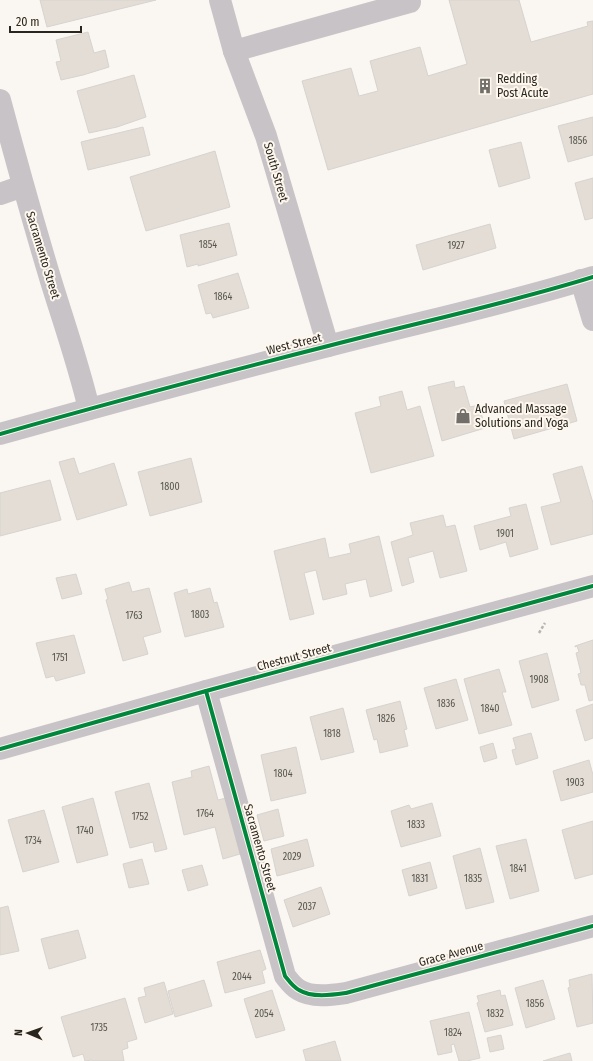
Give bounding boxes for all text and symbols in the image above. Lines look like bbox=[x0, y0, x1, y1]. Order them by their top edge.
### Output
scale bar bbox=[10, 8, 81, 34]
text: 20 m bbox=[16, 15, 40, 29]
place label: Redding Post Acute bbox=[497, 72, 548, 100]
building icon: Redding Post Acute bbox=[476, 77, 494, 95]
house number: 1856 bbox=[569, 135, 587, 147]
street label: South Street bbox=[261, 141, 291, 203]
street label: Sacramento Street bbox=[23, 210, 63, 300]
house number: 1854 bbox=[199, 239, 217, 251]
house number: 1927 bbox=[448, 240, 464, 252]
house number: 1864 bbox=[214, 291, 233, 303]
street label: West Street bbox=[265, 330, 323, 358]
place label: Advanced Massage Solutions and Yoga bbox=[475, 402, 569, 430]
shop icon: Advanced Massage Solutions and Yoga bbox=[454, 407, 472, 425]
house number: 1800 bbox=[160, 481, 180, 493]
house number: 1901 bbox=[496, 528, 514, 540]
house number: 1803 bbox=[191, 609, 210, 621]
house number: 1763 bbox=[125, 610, 143, 622]
street label: Chestnut Street bbox=[255, 640, 333, 674]
house number: 1751 bbox=[52, 652, 68, 664]
house number: 1908 bbox=[530, 674, 548, 686]
house number: 1836 bbox=[437, 698, 455, 710]
house number: 1840 bbox=[481, 703, 499, 715]
house number: 1826 bbox=[377, 713, 395, 725]
house number: 1818 bbox=[323, 728, 341, 740]
house number: 1804 bbox=[274, 768, 293, 780]
house number: 1903 bbox=[566, 777, 585, 789]
street label: Sacramento Street bbox=[241, 803, 279, 894]
house number: 1764 bbox=[196, 808, 214, 820]
house number: 1752 bbox=[132, 811, 149, 823]
house number: 1833 bbox=[407, 819, 425, 831]
house number: 1740 bbox=[76, 825, 94, 837]
house number: 1734 bbox=[24, 835, 42, 847]
house number: 2029 bbox=[283, 851, 301, 863]
house number: 1841 bbox=[509, 863, 527, 875]
house number: 1831 bbox=[411, 873, 429, 885]
house number: 1835 bbox=[464, 873, 482, 885]
house number: 2037 bbox=[298, 901, 316, 913]
street label: Grace Avenue bbox=[417, 939, 485, 969]
house number: 2044 bbox=[232, 971, 252, 983]
house number: 1856 bbox=[526, 998, 544, 1010]
house number: 2054 bbox=[254, 1008, 274, 1020]
house number: 1832 bbox=[486, 1008, 504, 1020]
north arrow bbox=[8, 1013, 48, 1053]
house number: 1735 bbox=[91, 1022, 108, 1034]
house number: 1824 bbox=[444, 1027, 462, 1039]
text: N bbox=[12, 1029, 25, 1036]

